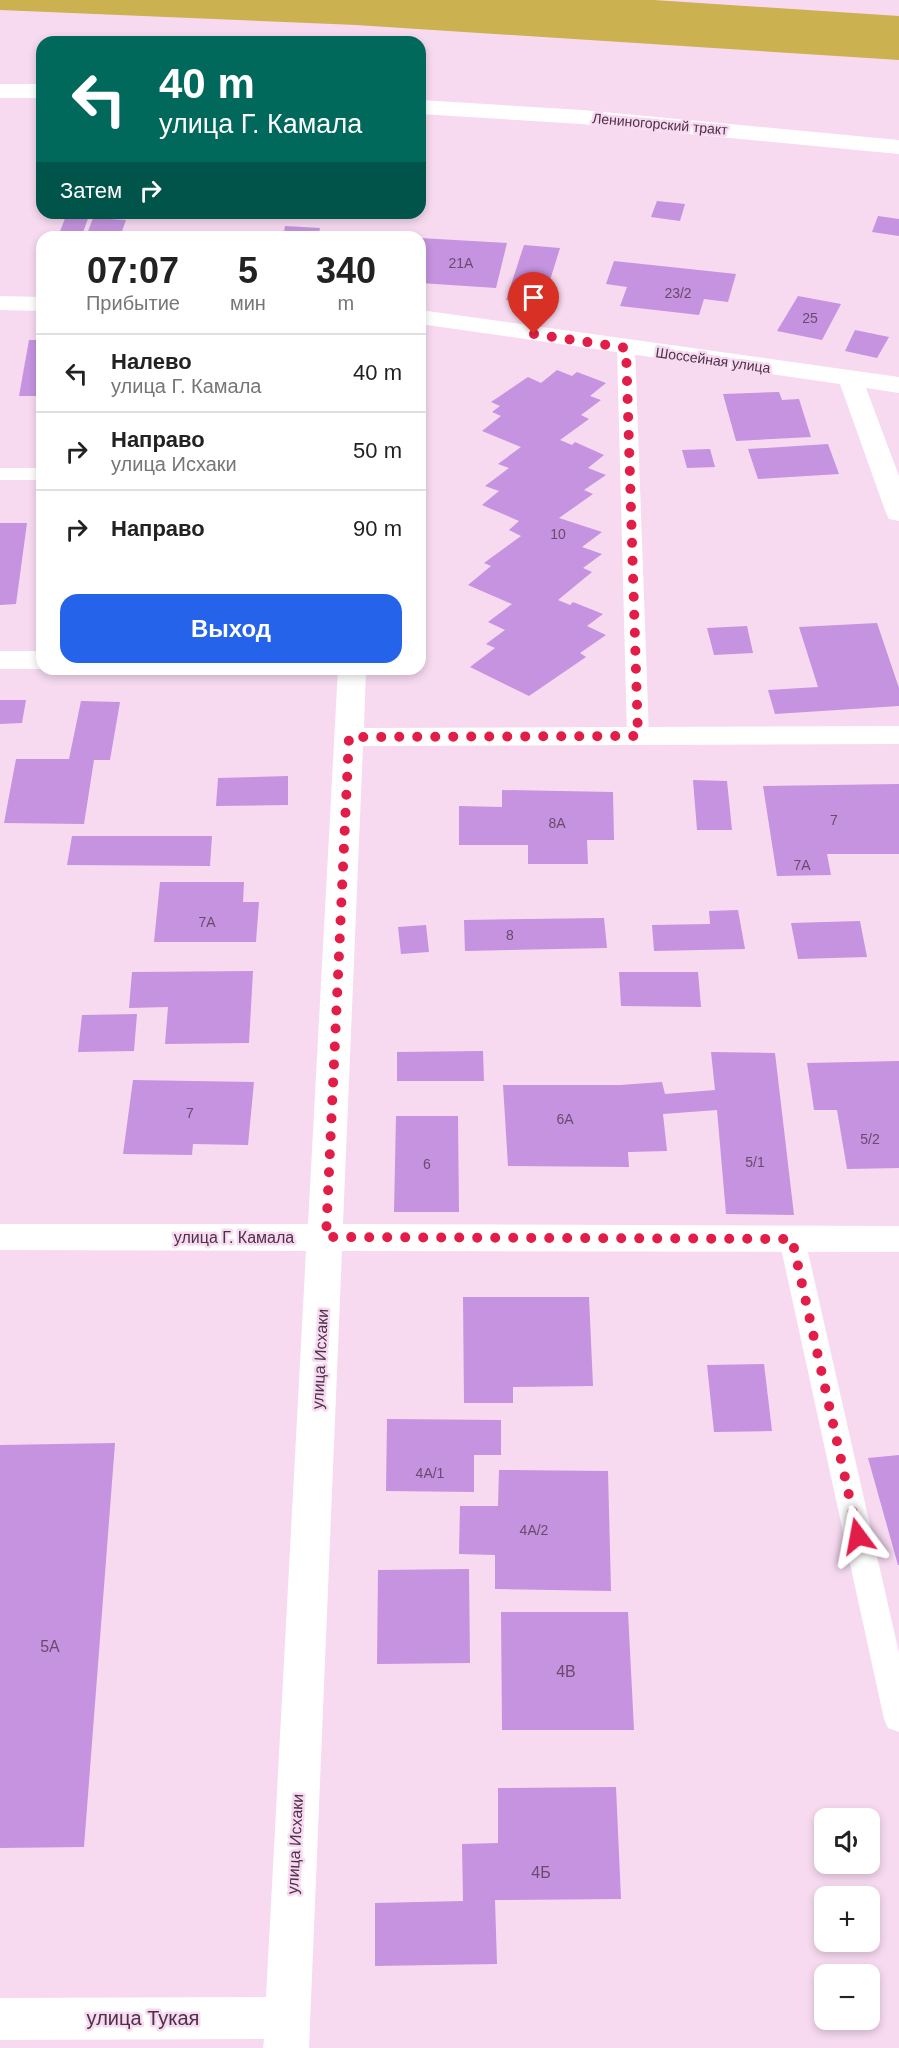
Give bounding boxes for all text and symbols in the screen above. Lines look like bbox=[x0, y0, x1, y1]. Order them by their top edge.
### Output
icon: left bbox=[60, 60, 138, 138]
text: 40 m bbox=[159, 60, 255, 107]
text: улица Г. Камала bbox=[159, 109, 362, 139]
street label: Лениногорский тракт bbox=[592, 110, 729, 138]
icon: right bbox=[134, 174, 167, 207]
text: Затем bbox=[60, 178, 122, 203]
text: 07:07 bbox=[87, 250, 179, 291]
text: 5 bbox=[238, 250, 258, 291]
text: 340 bbox=[316, 250, 376, 291]
house number: 21А bbox=[449, 255, 474, 271]
pin bbox=[508, 272, 559, 334]
icon: arrive bbox=[517, 281, 550, 314]
house number: 23/2 bbox=[664, 285, 692, 301]
text: Прибытие bbox=[86, 292, 180, 314]
text: мин bbox=[230, 292, 266, 314]
text: m bbox=[338, 292, 354, 314]
house number: 25 bbox=[802, 310, 818, 326]
street label: Шоссейная улица bbox=[655, 344, 772, 376]
text: Налево bbox=[111, 349, 192, 374]
icon: left bbox=[60, 357, 93, 390]
text: 40 m bbox=[353, 360, 402, 385]
text: улица Г. Камала bbox=[111, 375, 261, 397]
text: Направо bbox=[111, 427, 205, 452]
icon: right bbox=[60, 435, 93, 468]
text: 50 m bbox=[353, 438, 402, 463]
text: улица Исхаки bbox=[111, 453, 237, 475]
icon: right bbox=[60, 513, 93, 546]
text: Направо bbox=[111, 516, 205, 541]
text: 90 m bbox=[353, 516, 402, 541]
house number: 10 bbox=[550, 526, 566, 542]
button: Выход bbox=[60, 594, 402, 663]
house number: 7 bbox=[830, 812, 838, 828]
house number: 8А bbox=[548, 815, 566, 831]
house number: 7А bbox=[793, 857, 811, 873]
house number: 7А bbox=[198, 914, 216, 930]
house number: 8 bbox=[506, 927, 514, 943]
house number: 7 bbox=[186, 1105, 194, 1121]
house number: 6А bbox=[556, 1111, 574, 1127]
house number: 5/2 bbox=[860, 1131, 880, 1147]
house number: 5/1 bbox=[745, 1154, 765, 1170]
house number: 6 bbox=[423, 1156, 431, 1172]
street label: улица Г. Камала bbox=[174, 1229, 294, 1246]
street label: улица Исхаки bbox=[309, 1308, 331, 1410]
house number: 4А/1 bbox=[416, 1465, 445, 1481]
position arrow bbox=[826, 1504, 890, 1568]
house number: 4А/2 bbox=[520, 1522, 549, 1538]
house number: 5А bbox=[40, 1638, 60, 1655]
house number: 4В bbox=[556, 1663, 576, 1680]
street label: улица Исхаки bbox=[284, 1793, 306, 1895]
map controls bbox=[814, 1808, 880, 2030]
button: sound bbox=[814, 1808, 880, 1874]
house number: 4Б bbox=[531, 1864, 551, 1881]
button: + bbox=[814, 1886, 880, 1952]
button: − bbox=[814, 1964, 880, 2030]
street label: улица Тукая bbox=[87, 2007, 199, 2029]

